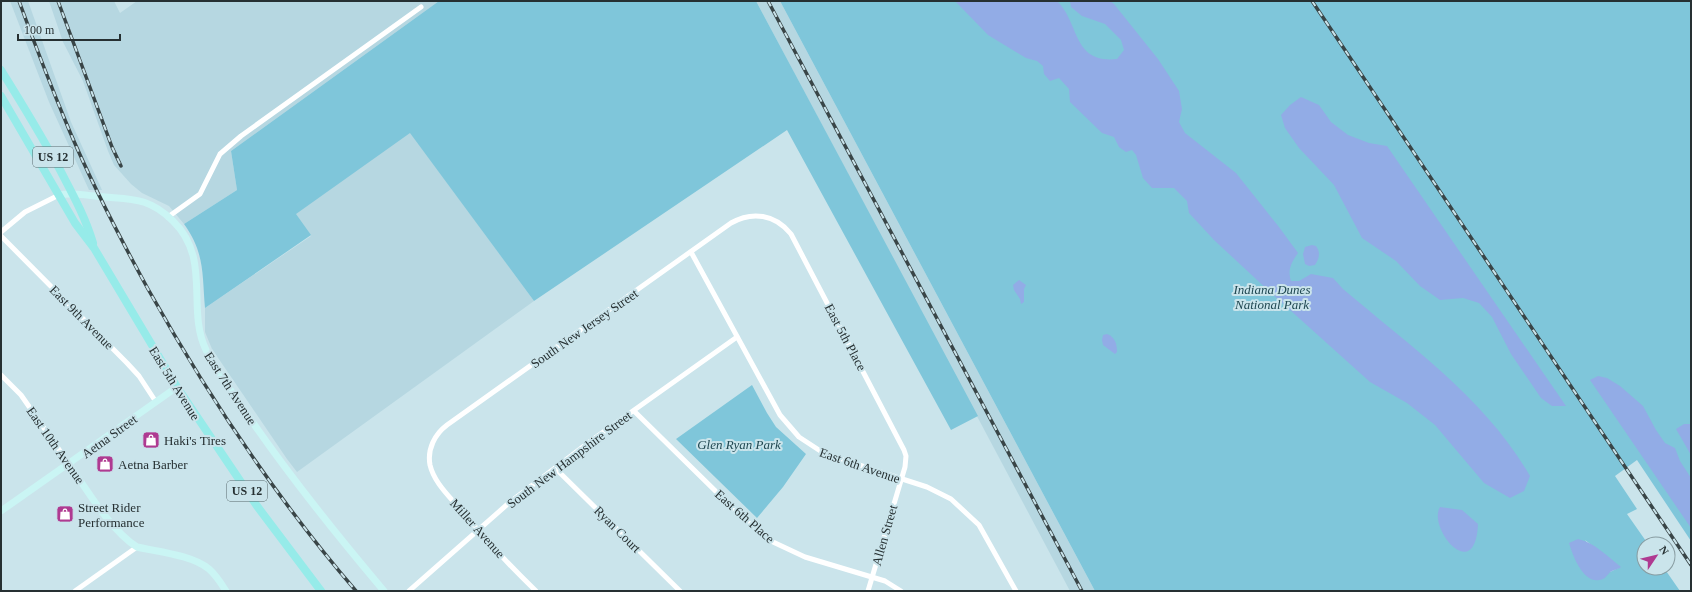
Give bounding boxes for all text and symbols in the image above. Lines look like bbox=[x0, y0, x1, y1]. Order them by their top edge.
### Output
scale bar bbox=[18, 16, 120, 42]
text: 100 m bbox=[24, 23, 55, 37]
road number: US 12 bbox=[33, 147, 73, 167]
street label: East 9th Avenue bbox=[47, 282, 117, 353]
park label: Indiana Dunes National Park bbox=[1233, 282, 1310, 312]
street label: South New Jersey Street bbox=[528, 285, 641, 371]
street label: East 5th Place bbox=[822, 301, 870, 373]
street label: East 5th Avenue bbox=[146, 344, 203, 423]
street label: East 7th Avenue bbox=[201, 349, 260, 428]
street label: East 10th Avenue bbox=[23, 404, 88, 487]
street label: South New Hampshire Street bbox=[504, 407, 635, 511]
street label: Aetna Street bbox=[79, 411, 140, 461]
shop icon: Haki's Tires bbox=[141, 430, 161, 450]
place label: Haki's Tires bbox=[164, 433, 226, 448]
park label: Glen Ryan Park bbox=[697, 437, 781, 452]
street label: East 6th Avenue bbox=[818, 445, 902, 486]
shop icon: Aetna Barber bbox=[95, 454, 115, 474]
place label: Aetna Barber bbox=[118, 457, 188, 472]
road number: US 12 bbox=[227, 481, 267, 501]
street label: East 6th Place bbox=[712, 487, 778, 546]
street label: Miller Avenue bbox=[447, 496, 508, 561]
place label: Street Rider Performance bbox=[78, 500, 145, 530]
street label: Ryan Court bbox=[591, 503, 644, 556]
street label: Allen Street bbox=[869, 503, 900, 567]
shop icon: Street Rider Performance bbox=[55, 504, 75, 524]
north arrow bbox=[1636, 536, 1676, 576]
text: N bbox=[1657, 544, 1671, 557]

